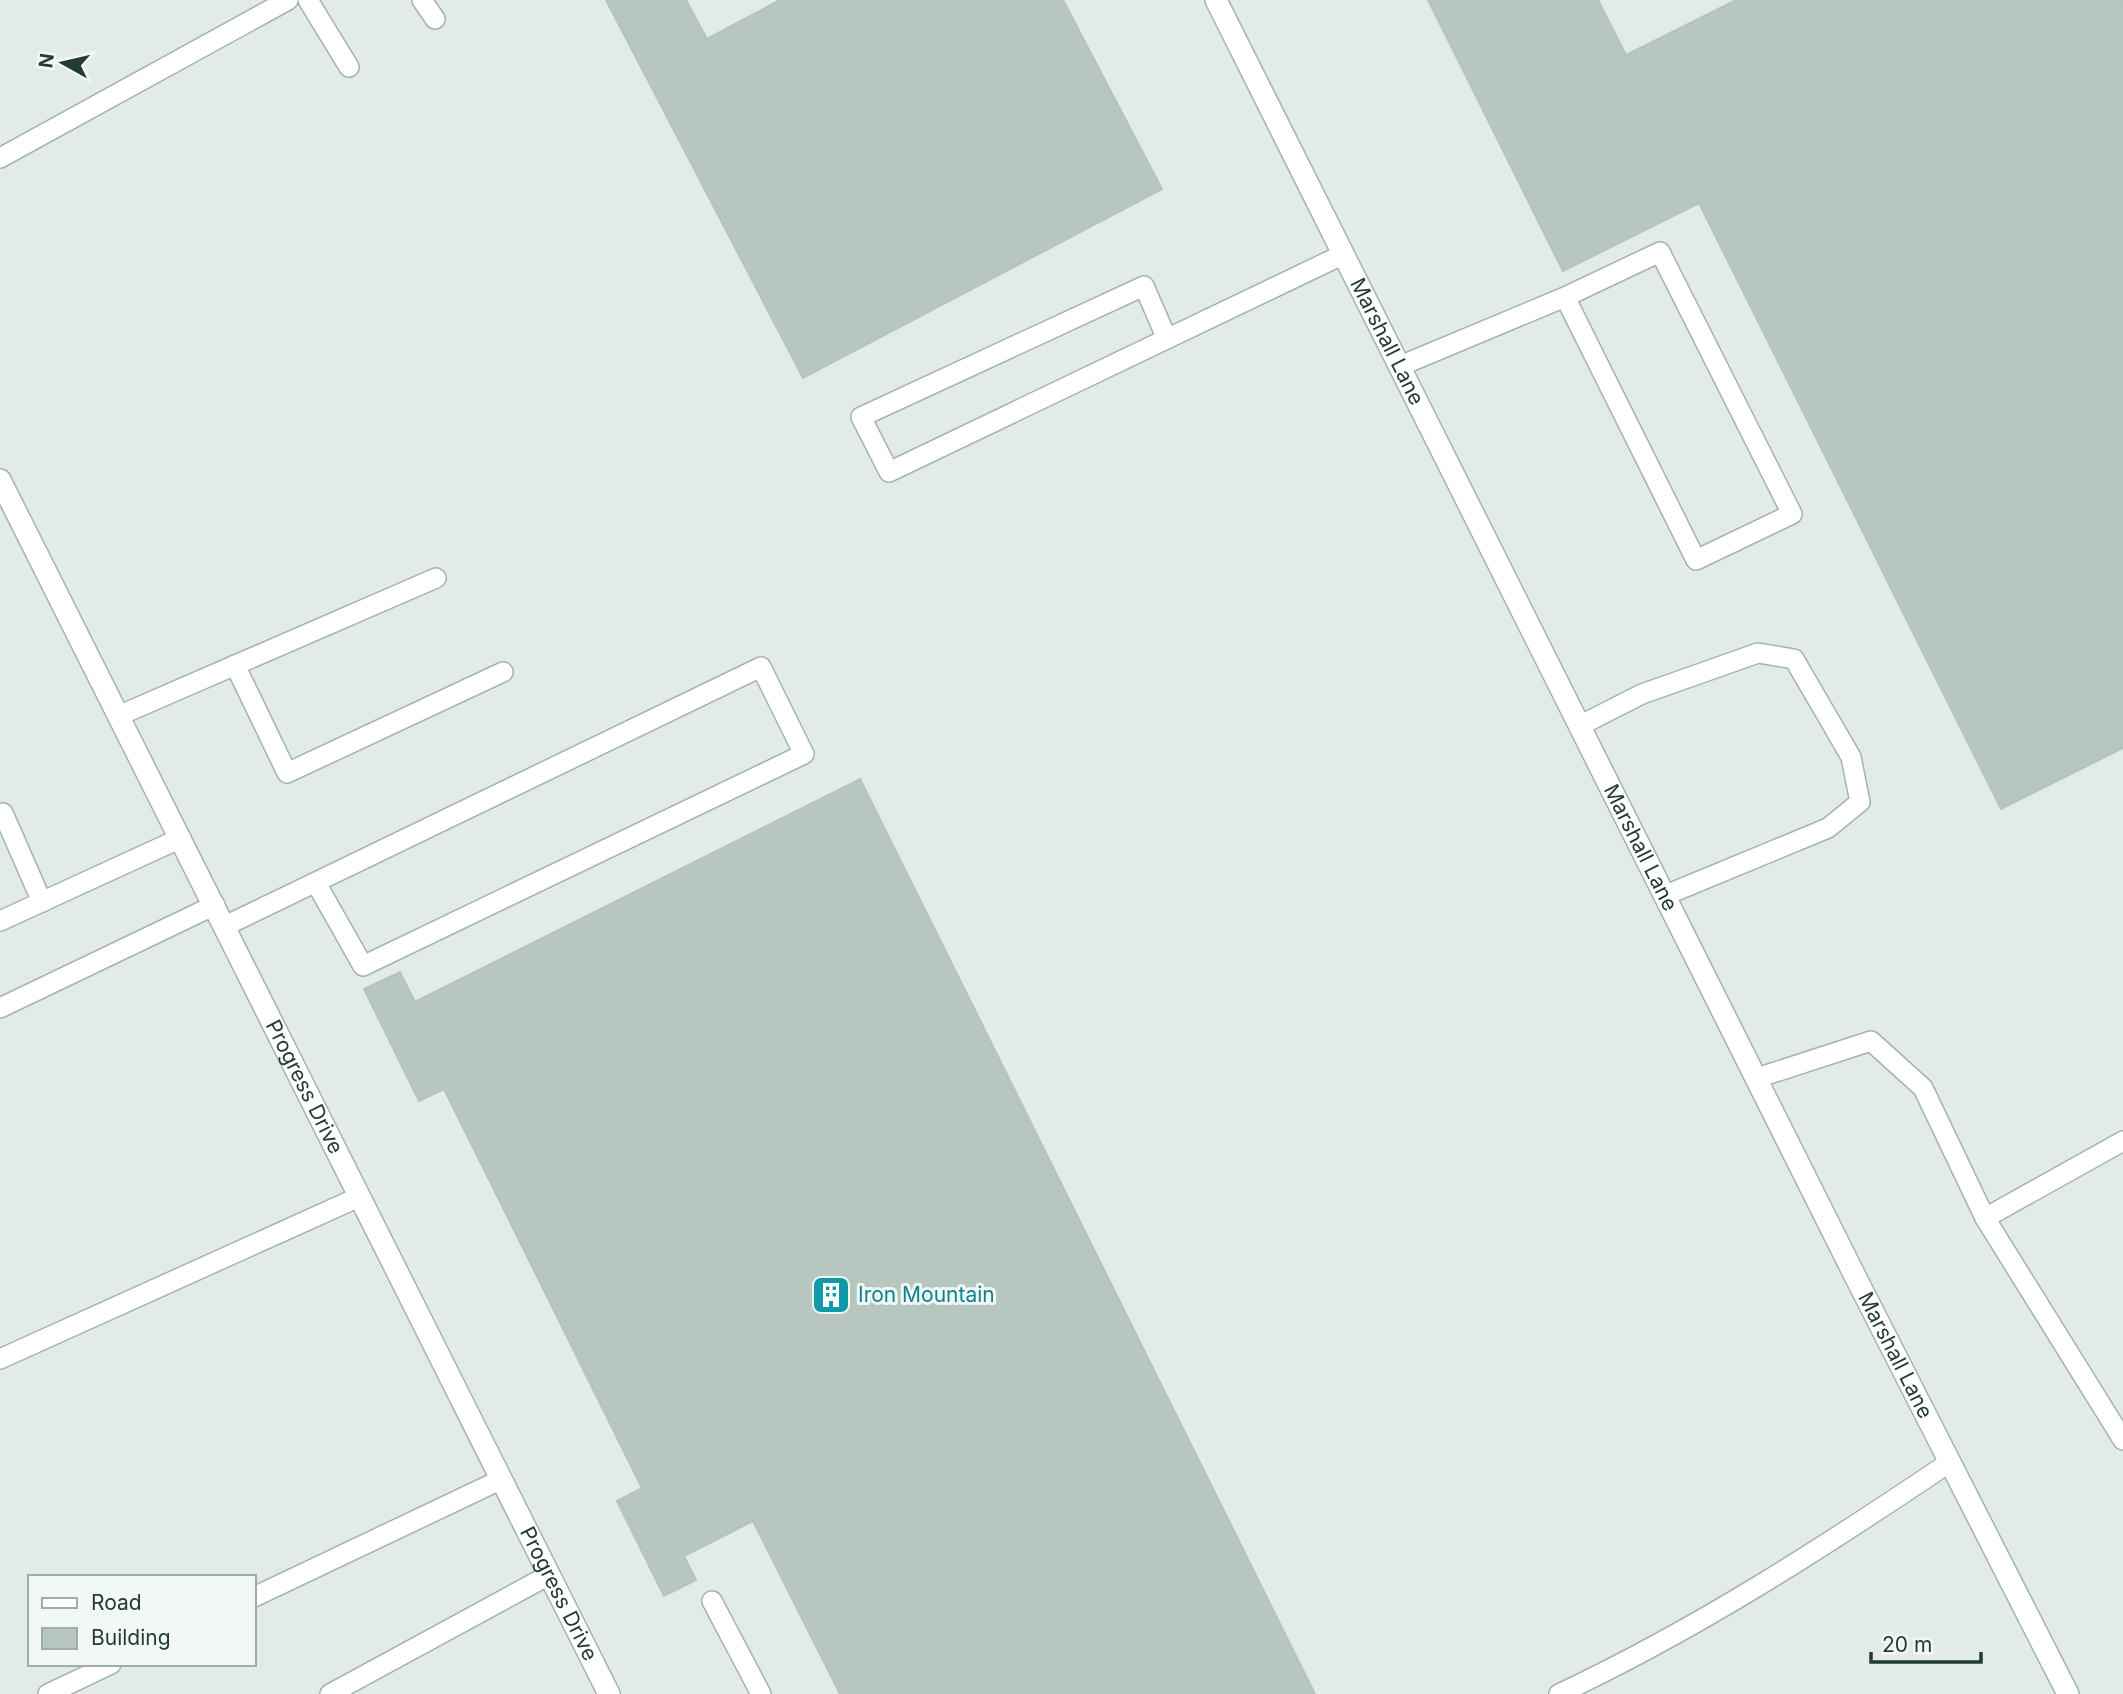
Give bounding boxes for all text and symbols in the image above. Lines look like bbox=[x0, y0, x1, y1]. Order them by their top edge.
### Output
north arrow bbox=[28, 28, 98, 98]
text: N bbox=[34, 52, 59, 69]
street label: Marshall Lane bbox=[1345, 274, 1430, 409]
street label: Marshall Lane bbox=[1599, 780, 1683, 915]
street label: Progress Drive bbox=[261, 1016, 349, 1158]
building icon: Iron Mountain bbox=[810, 1274, 852, 1316]
place label: Iron Mountain bbox=[858, 1282, 995, 1307]
street label: Marshall Lane bbox=[1853, 1288, 1938, 1422]
street label: Progress Drive bbox=[515, 1522, 603, 1665]
legend bbox=[28, 1575, 256, 1666]
text: Road bbox=[91, 1590, 142, 1615]
scale bar bbox=[1871, 1620, 1981, 1664]
text: Building bbox=[91, 1625, 171, 1650]
text: 20 m bbox=[1882, 1632, 1932, 1657]

